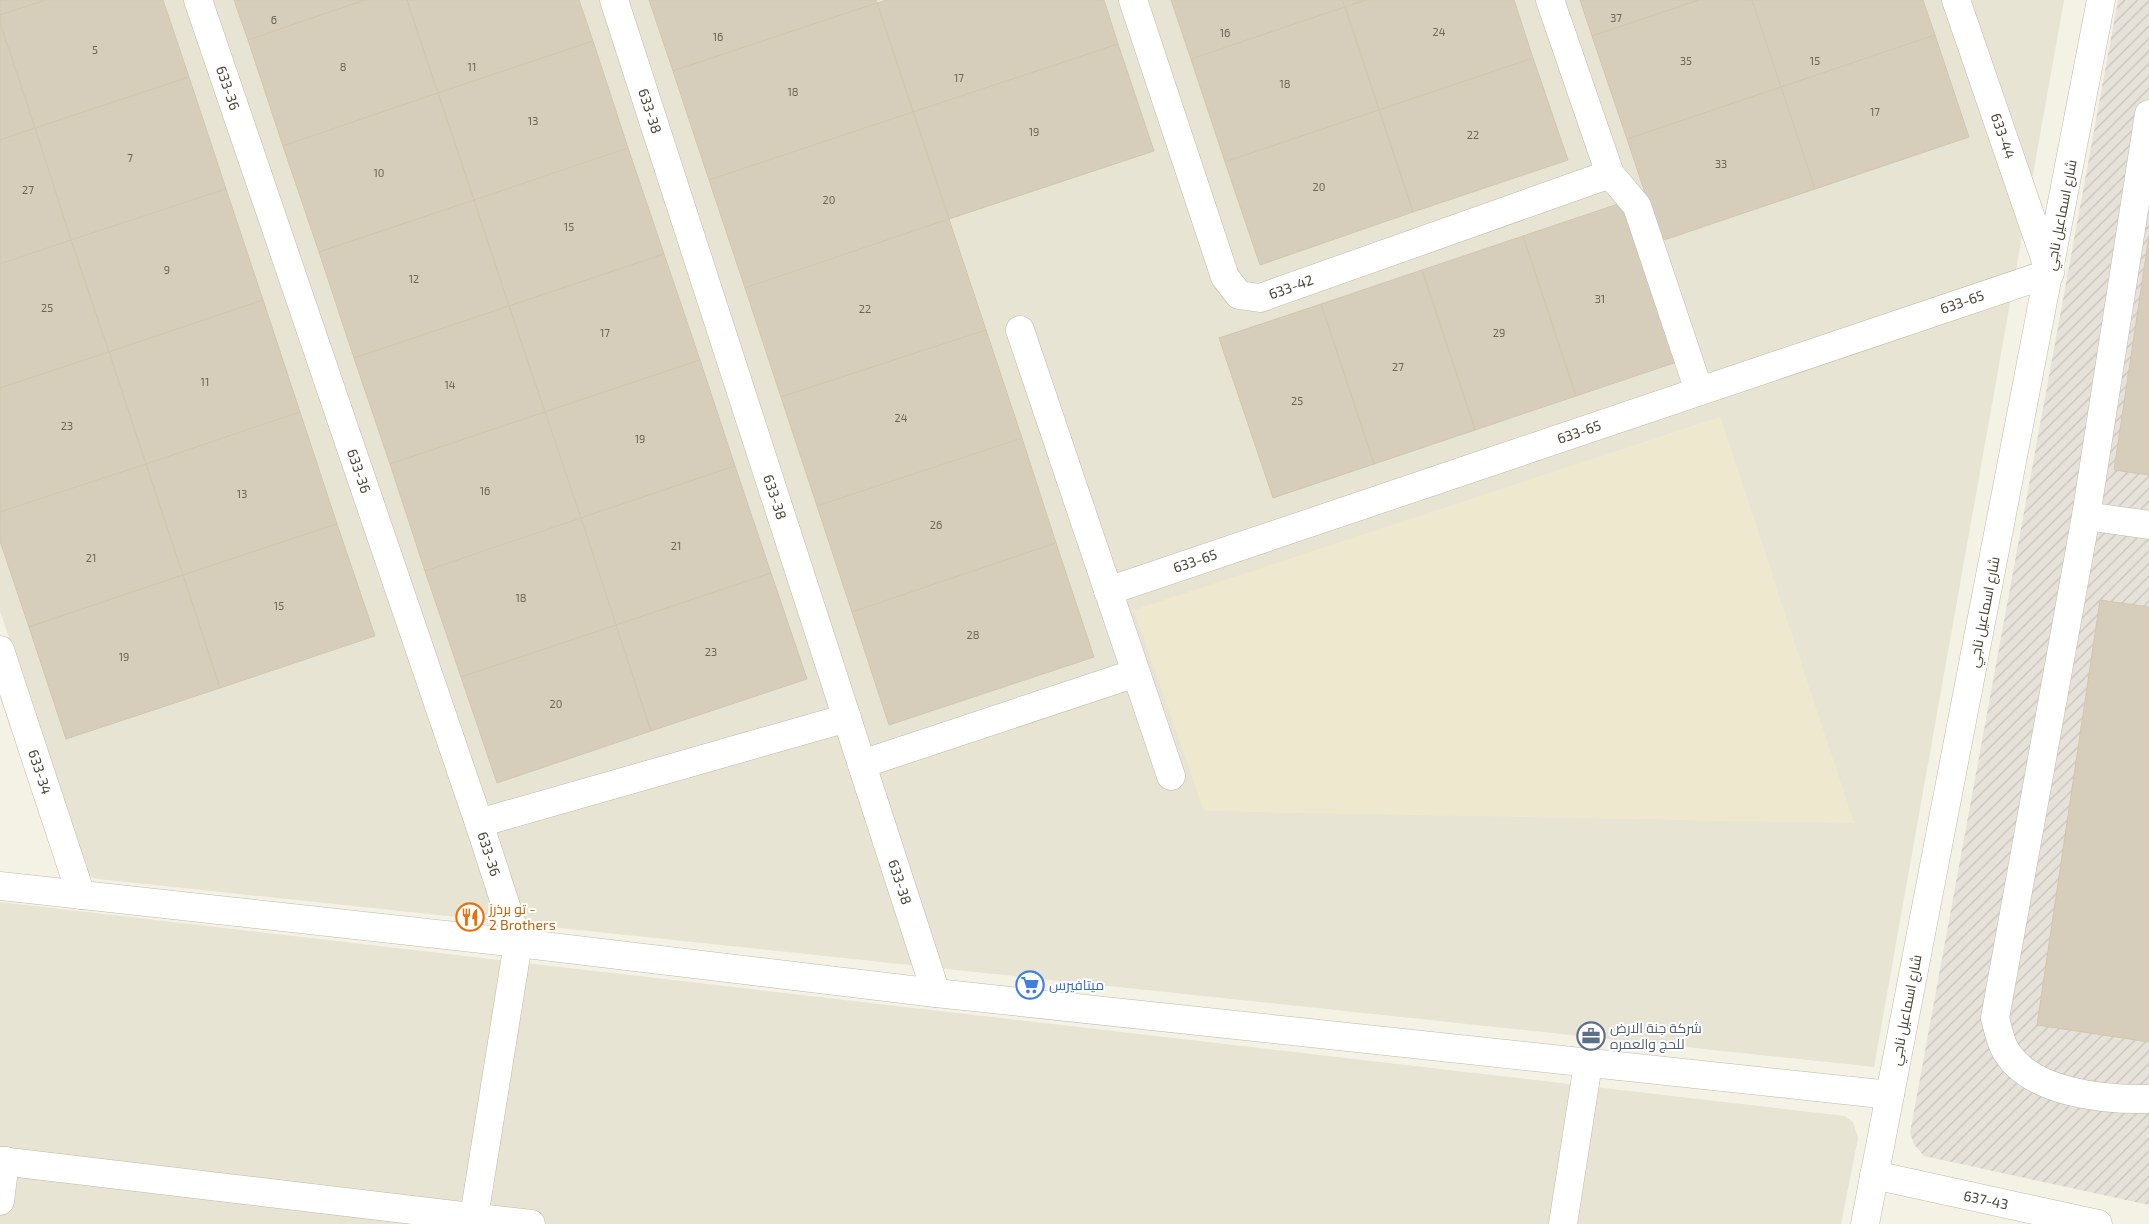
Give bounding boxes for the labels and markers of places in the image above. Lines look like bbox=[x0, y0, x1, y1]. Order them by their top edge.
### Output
place label: تو برذرز - 2 Brothers bbox=[488, 900, 556, 933]
restaurant icon: تو برذرز - 2 Brothers bbox=[455, 902, 485, 932]
supermarket icon: ميتافيرس bbox=[1015, 970, 1045, 1000]
place label: ميتافيرس bbox=[1049, 976, 1104, 993]
place label: شركة جنة الارض للحج والعمره bbox=[1610, 1019, 1702, 1053]
office icon: شركة جنة الارض للحج والعمره bbox=[1576, 1021, 1606, 1051]

